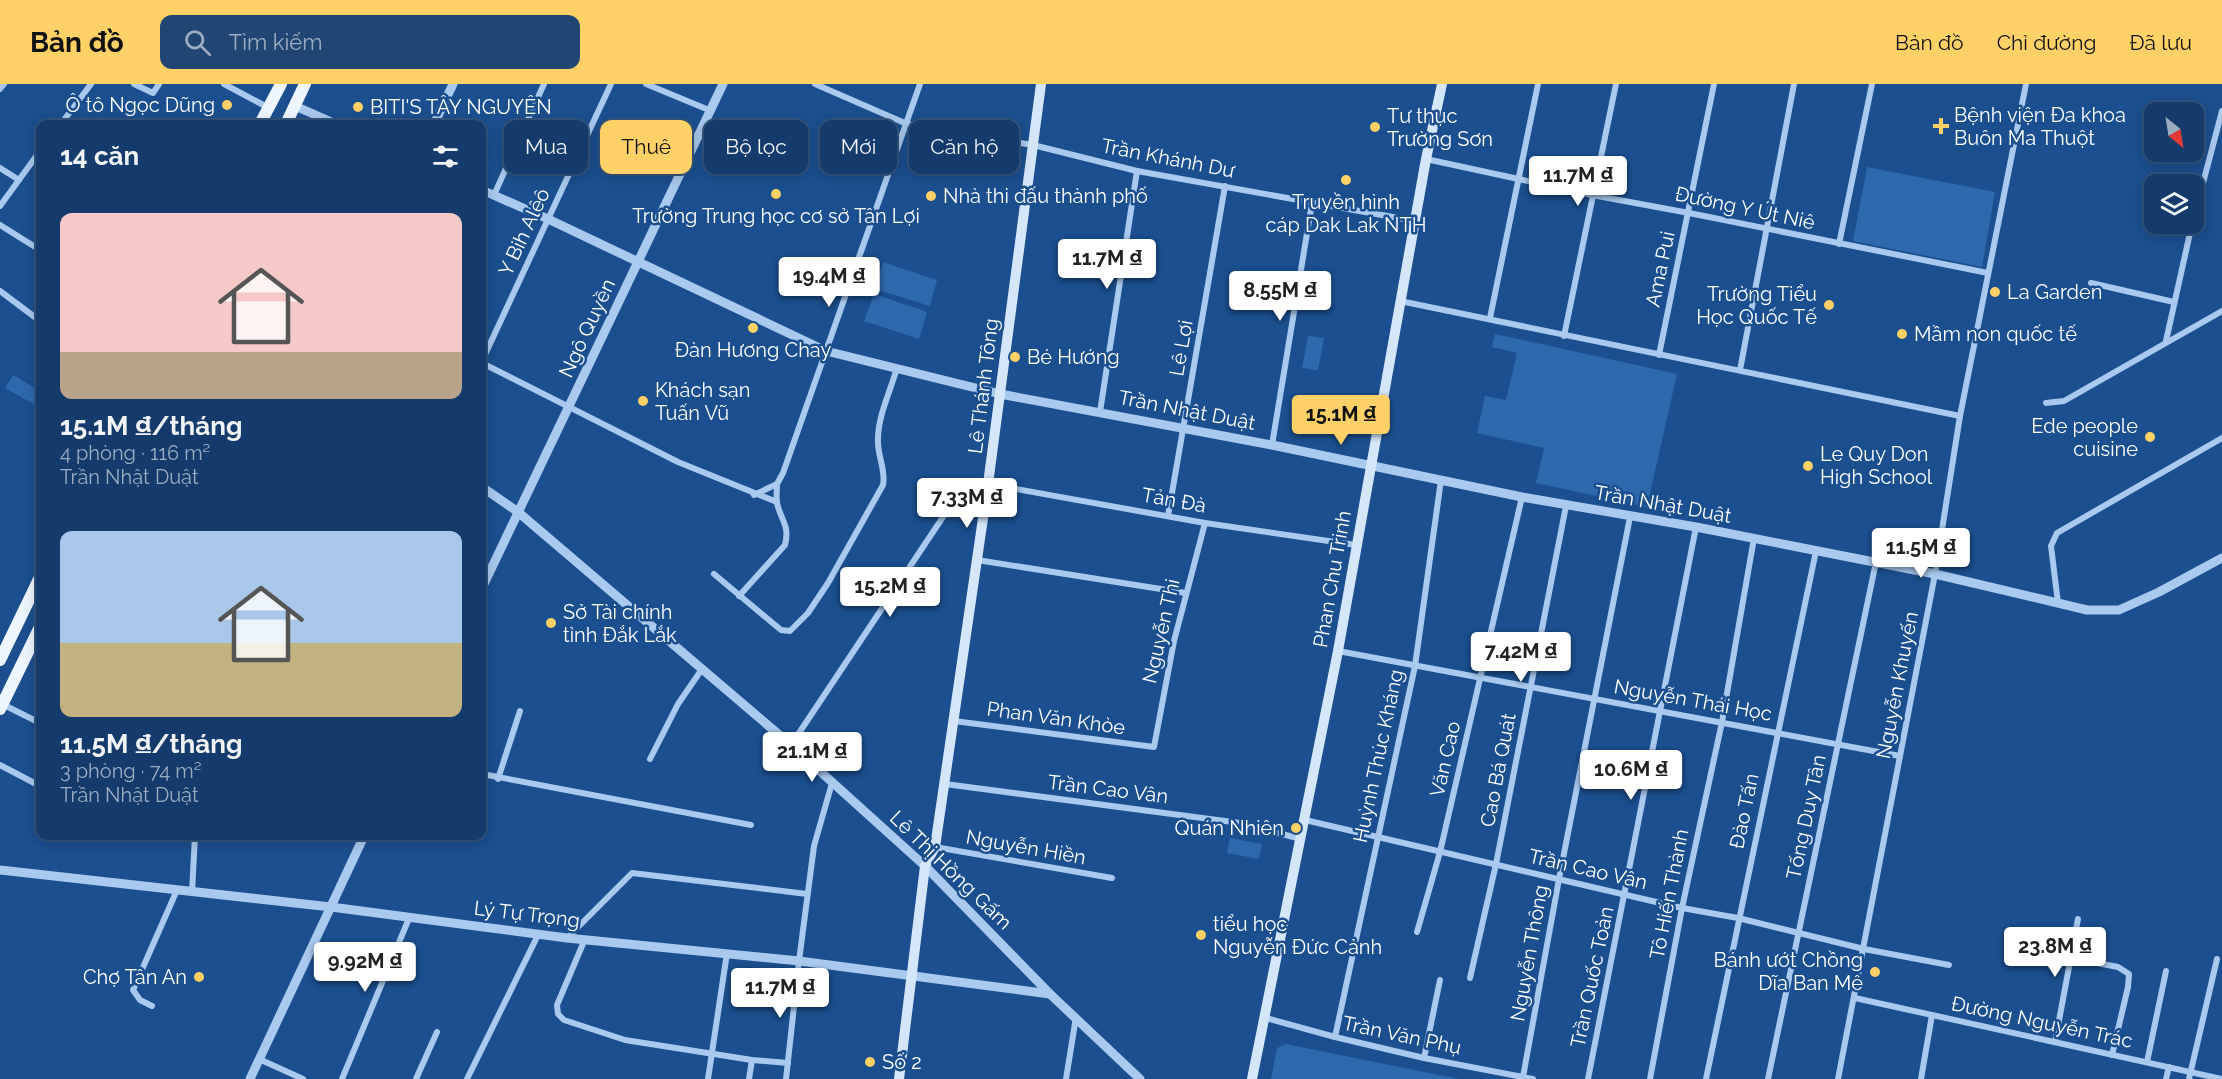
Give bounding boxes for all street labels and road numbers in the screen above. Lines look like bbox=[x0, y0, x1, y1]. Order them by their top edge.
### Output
street label: Trần Khánh Dư bbox=[1099, 133, 1238, 183]
street label: Đường Y Út Niê bbox=[1673, 181, 1817, 235]
street label: Y Bih Alêô bbox=[493, 184, 555, 280]
street label: Ama Pui bbox=[1640, 229, 1680, 309]
street label: Ngô Quyền bbox=[554, 275, 620, 381]
street label: Lê Thánh Tông bbox=[963, 317, 1003, 455]
street label: Lê Lợi bbox=[1164, 318, 1198, 378]
street label: Trần Nhật Duật bbox=[1117, 385, 1258, 435]
street label: Trần Nhật Duật bbox=[1593, 480, 1734, 528]
street label: Tản Đà bbox=[1140, 483, 1208, 517]
street label: Phan Chu Trinh bbox=[1308, 509, 1356, 649]
street label: Nguyễn Thi bbox=[1137, 576, 1185, 686]
street label: Nguyễn Khuyến bbox=[1871, 609, 1923, 761]
street label: Huỳnh Thúc Kháng bbox=[1348, 667, 1408, 845]
street label: Nguyễn Thái Học bbox=[1612, 674, 1774, 726]
street label: Phan Văn Khòe bbox=[985, 696, 1127, 740]
street label: Cao Bá Quát bbox=[1475, 711, 1521, 829]
street label: Văn Cao bbox=[1425, 719, 1465, 799]
street label: Tống Duy Tân bbox=[1781, 752, 1831, 882]
street label: Trần Cao Vân bbox=[1046, 770, 1170, 808]
street label: Đào Tấn bbox=[1724, 771, 1764, 851]
street label: Lê Thị Hồng Gấm bbox=[885, 806, 1017, 934]
street label: Nguyễn Hiền bbox=[964, 825, 1088, 869]
street label: Tô Hiến Thành bbox=[1645, 827, 1693, 961]
street label: Trần Cao Vân bbox=[1526, 844, 1650, 894]
street label: Nguyễn Thông bbox=[1505, 883, 1553, 1023]
street label: Lý Tự Trọng bbox=[473, 896, 581, 932]
street label: Trần Quốc Toản bbox=[1565, 904, 1619, 1050]
street label: Đường Nguyễn Trác bbox=[1949, 991, 2135, 1053]
street label: Trần Văn Phụ bbox=[1341, 1011, 1463, 1059]

